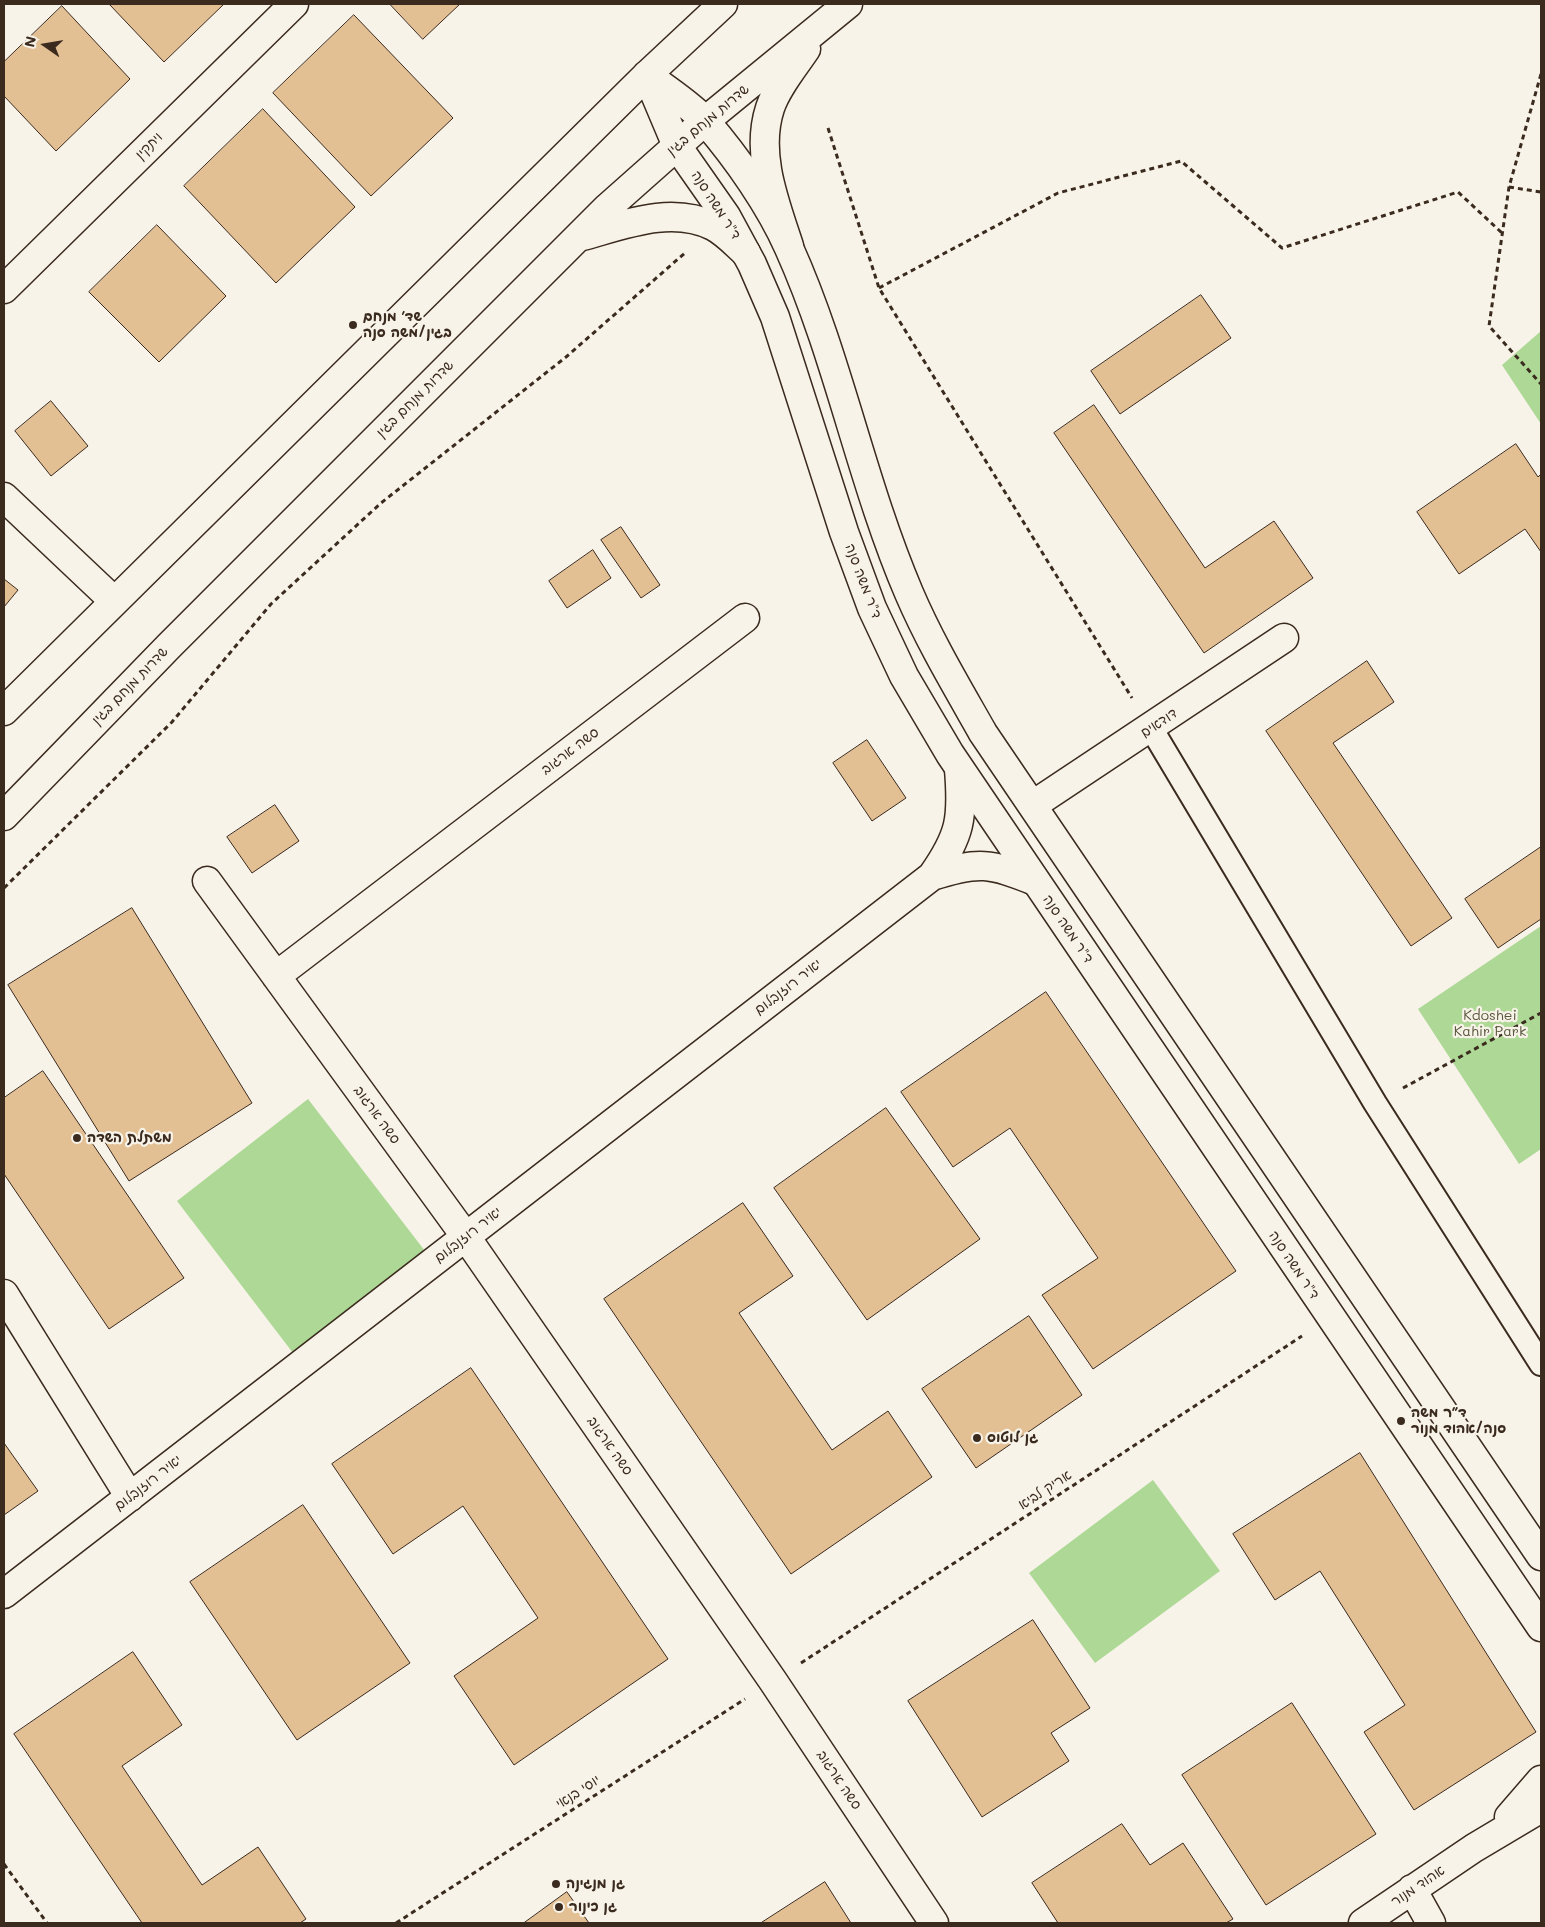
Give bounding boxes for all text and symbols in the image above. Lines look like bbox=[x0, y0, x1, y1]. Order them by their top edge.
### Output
north arrow bbox=[20, 20, 70, 70]
text: N bbox=[19, 34, 40, 49]
street label: שדרות מנחם בגין bbox=[663, 81, 753, 159]
street label: ויתקין bbox=[132, 129, 166, 163]
street label: ד"ר משה סנה bbox=[688, 167, 744, 243]
place label: שד׳ מנחם בגין/משה סנה bbox=[363, 309, 452, 342]
marker: שד׳ מנחם בגין/משה סנה bbox=[347, 319, 359, 331]
street label: שדרות מנחם בגין bbox=[373, 357, 457, 441]
street label: ד"ר משה סנה bbox=[841, 541, 885, 621]
street label: שדרות מנחם בגין bbox=[88, 643, 172, 729]
street label: דודאים bbox=[1137, 705, 1181, 741]
street label: סשה ארגוב bbox=[538, 724, 602, 778]
street label: ד"ר משה סנה bbox=[1039, 892, 1097, 966]
street label: יאיר רוזנבלום bbox=[751, 956, 825, 1018]
park label: Kdoshei Kahir Park bbox=[1454, 1008, 1526, 1040]
street label: סשה ארגוב bbox=[350, 1083, 404, 1147]
place label: משתלת השדה bbox=[87, 1130, 172, 1146]
marker: משתלת השדה bbox=[71, 1132, 83, 1144]
street label: יאיר רוזנבלום bbox=[431, 1204, 505, 1266]
street label: ד"ר משה סנה bbox=[1265, 1228, 1323, 1302]
place label: ד״ר משה סנה/אהוד מנור bbox=[1411, 1405, 1506, 1438]
street label: סשה ארגוב bbox=[584, 1413, 636, 1479]
marker: ד״ר משה סנה/אהוד מנור bbox=[1395, 1415, 1407, 1427]
place label: גן לוטוס bbox=[987, 1430, 1038, 1446]
marker: גן לוטוס bbox=[971, 1432, 983, 1444]
street label: יאיר רוזנבלום bbox=[111, 1452, 185, 1514]
street label: אריק לביא bbox=[1015, 1467, 1075, 1513]
street label: סשה ארגוב bbox=[813, 1747, 865, 1813]
street label: יוסי בנאי bbox=[553, 1772, 603, 1812]
street label: אהוד מנור bbox=[1388, 1862, 1448, 1910]
place label: גן מנגינה bbox=[566, 1876, 625, 1892]
marker: גן מנגינה bbox=[550, 1878, 562, 1890]
place label: גן כינור bbox=[569, 1899, 617, 1915]
marker: גן כינור bbox=[553, 1901, 565, 1913]

